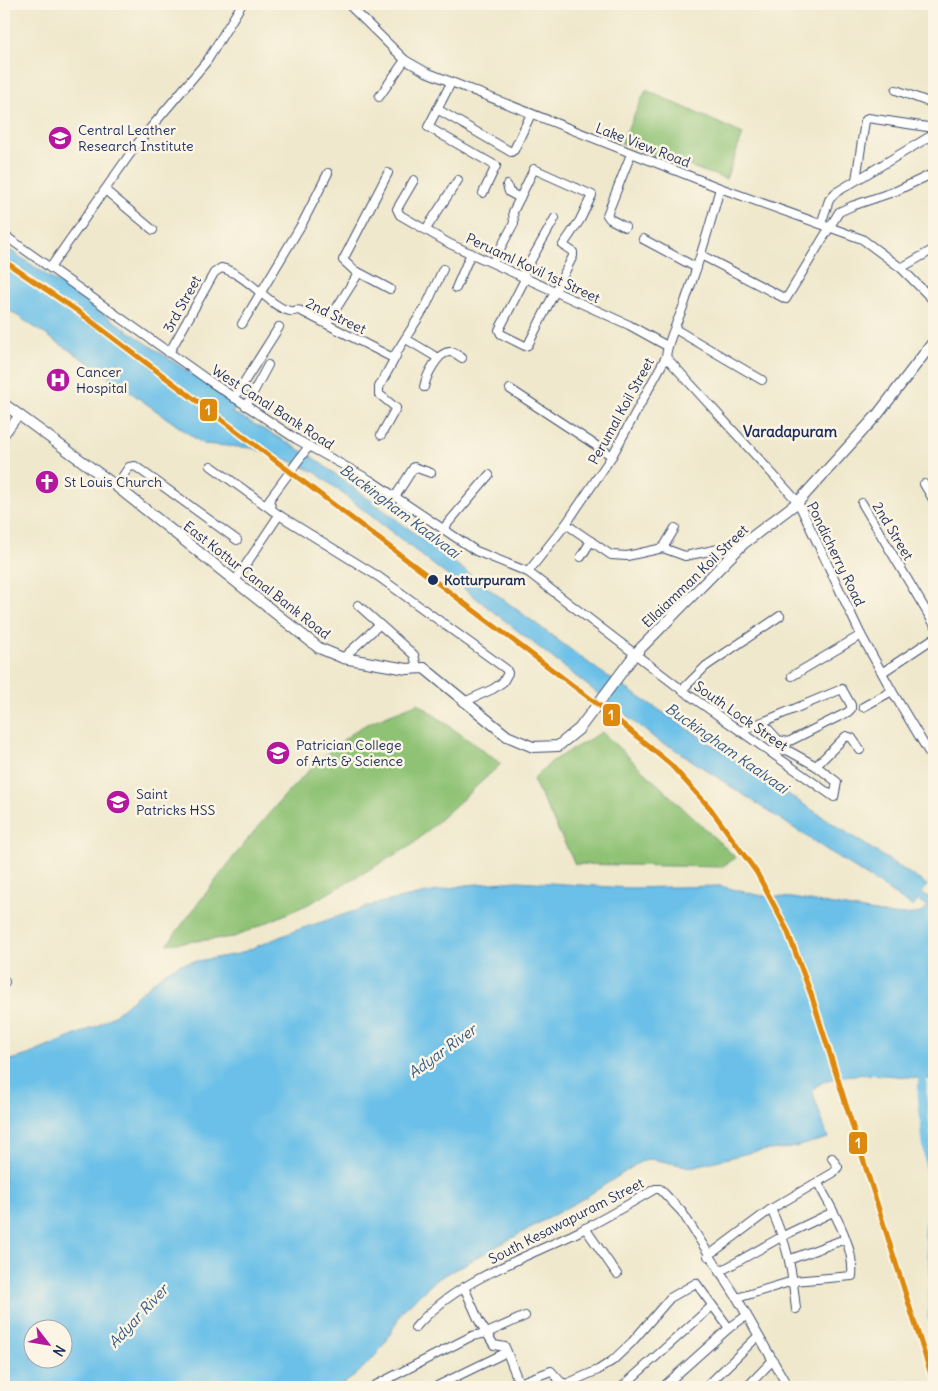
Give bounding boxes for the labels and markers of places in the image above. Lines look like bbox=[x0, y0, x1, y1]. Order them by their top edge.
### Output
place label: Central Leather Research Institute bbox=[78, 121, 194, 155]
school or university icon: Central Leather Research Institute bbox=[47, 125, 73, 151]
place label: Cancer Hospital bbox=[76, 363, 127, 397]
hospital icon: Cancer Hospital bbox=[45, 367, 71, 393]
church icon: St Louis Church bbox=[34, 469, 60, 495]
place label: St Louis Church bbox=[64, 473, 162, 491]
place label: Kotturpuram bbox=[444, 571, 526, 589]
marker: Kotturpuram bbox=[426, 573, 440, 587]
place label: Patrician College of Arts & Science bbox=[296, 736, 403, 770]
school or university icon: Patrician College of Arts & Science bbox=[265, 740, 291, 766]
place label: Saint Patricks HSS bbox=[136, 785, 215, 819]
school or university icon: Saint Patricks HSS bbox=[105, 789, 131, 815]

